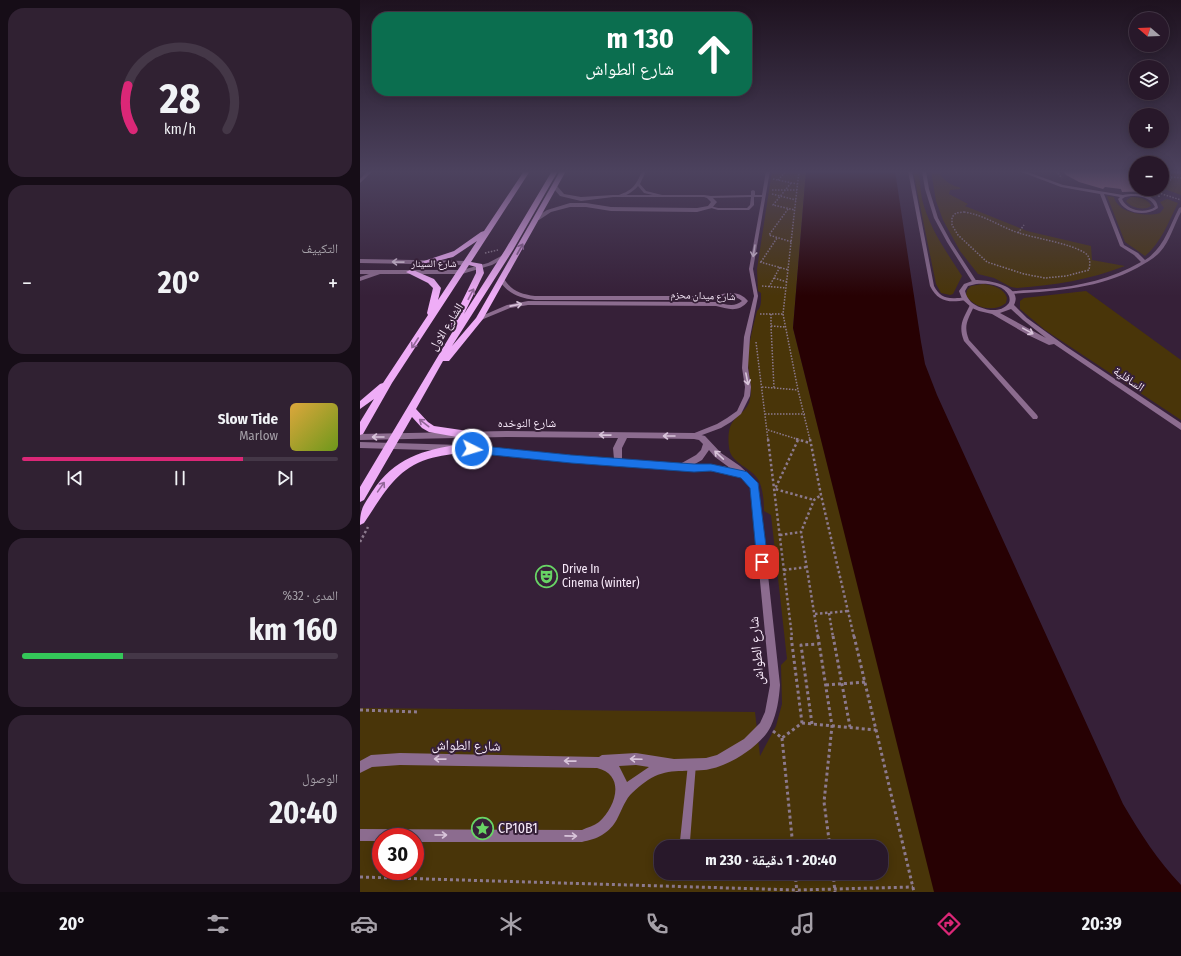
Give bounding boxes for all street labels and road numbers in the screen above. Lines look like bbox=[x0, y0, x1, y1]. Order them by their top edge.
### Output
street label: شارع السينار bbox=[410, 258, 457, 270]
street label: شارع ميدان محزم bbox=[670, 289, 736, 304]
street label: الشارع الاول bbox=[426, 301, 467, 354]
street label: السافلية bbox=[1111, 364, 1147, 395]
street label: شارع النوخده bbox=[498, 416, 556, 431]
street label: شارع الطواش bbox=[745, 616, 769, 686]
street label: شارع الطواش bbox=[431, 736, 501, 756]

